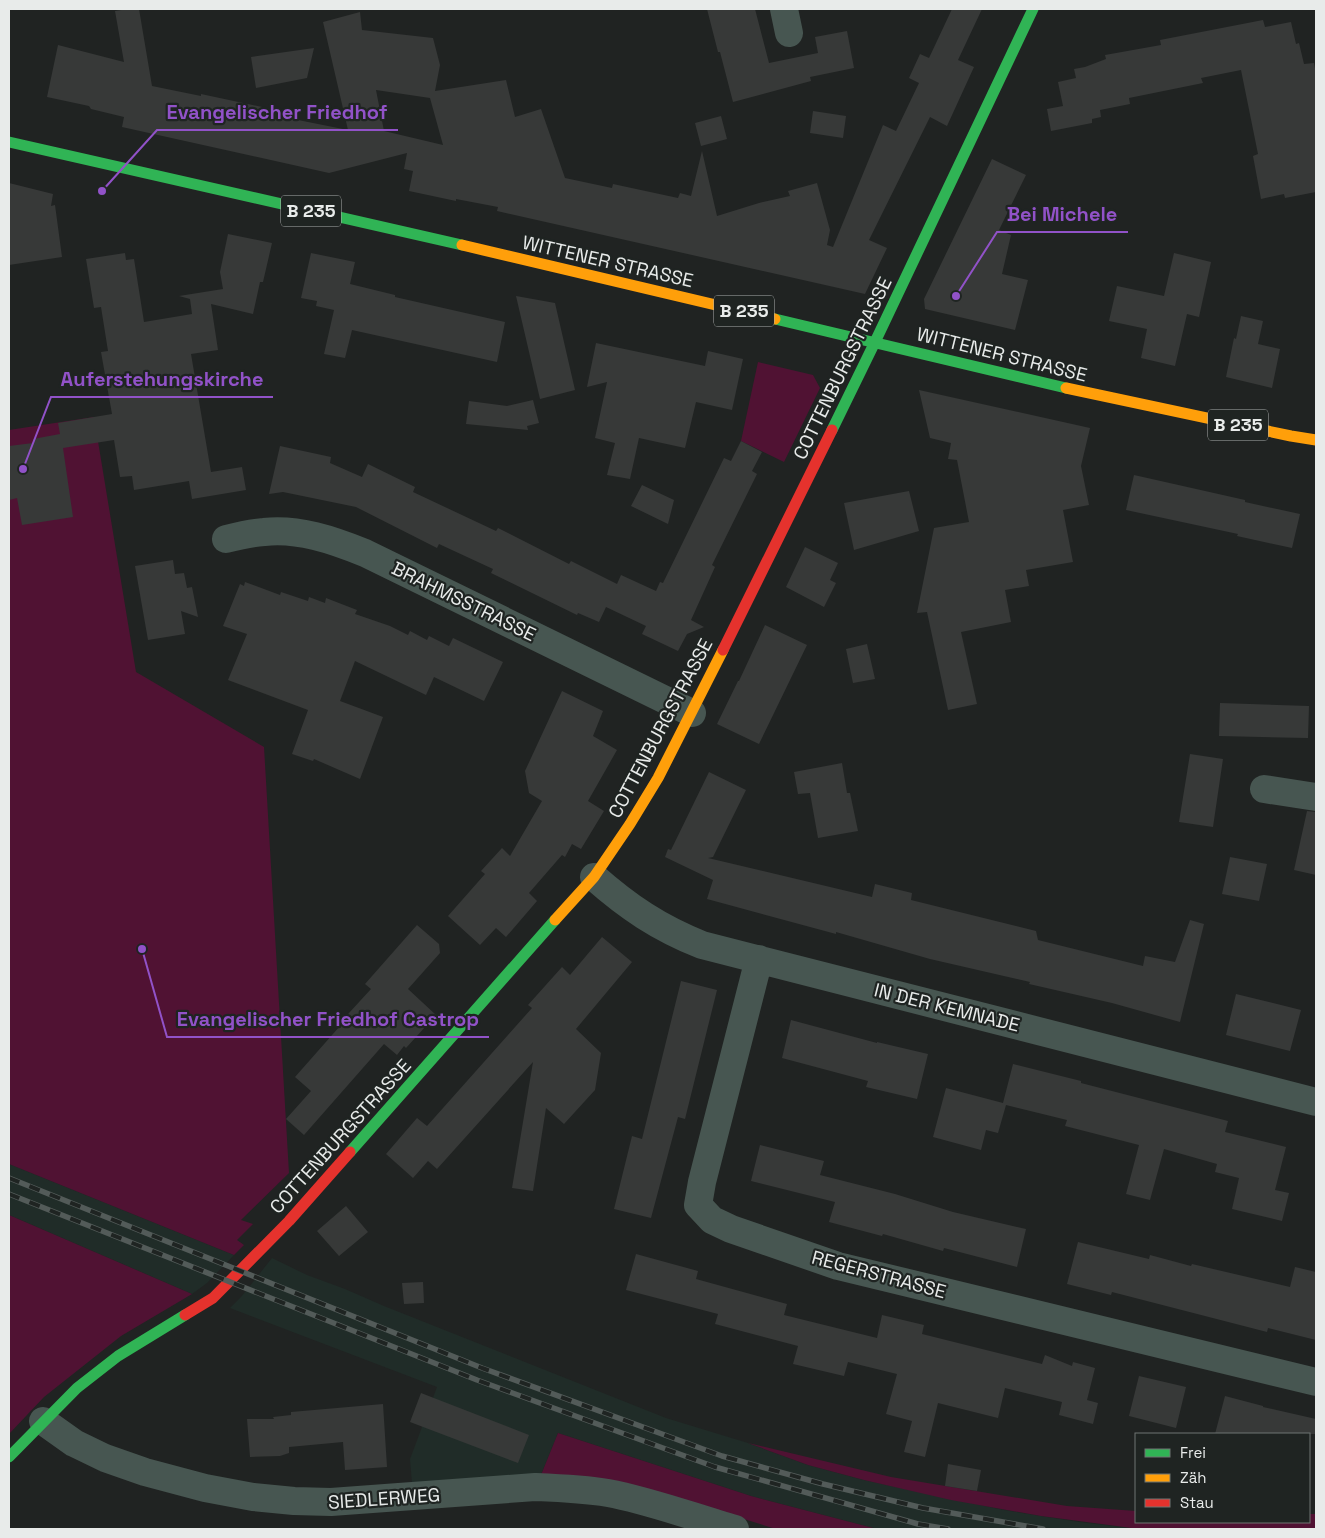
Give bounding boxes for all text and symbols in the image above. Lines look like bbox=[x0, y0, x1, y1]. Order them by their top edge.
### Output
callout: Evangelischer Friedhof bbox=[157, 95, 398, 130]
text: Evangelischer Friedhof bbox=[167, 99, 388, 125]
road number: B 235 bbox=[281, 196, 341, 227]
callout: Bei Michele bbox=[997, 197, 1128, 232]
text: Bei Michele bbox=[1007, 201, 1117, 227]
street label: WITTENER STRASSE bbox=[520, 230, 696, 293]
street label: COTTENBURGSTRASSE bbox=[787, 273, 897, 464]
road number: B 235 bbox=[714, 296, 774, 326]
street label: WITTENER STRASSE bbox=[914, 321, 1090, 388]
callout: Auferstehungskirche bbox=[51, 362, 273, 397]
text: Auferstehungskirche bbox=[61, 366, 263, 392]
road number: B 235 bbox=[1208, 410, 1268, 440]
street label: BRAHMSSTRASSE bbox=[388, 556, 540, 647]
street label: COTTENBURGSTRASSE bbox=[602, 634, 718, 822]
street label: IN DER KEMNADE bbox=[872, 977, 1022, 1038]
callout: Evangelischer Friedhof Castrop bbox=[167, 1002, 489, 1037]
text: Evangelischer Friedhof Castrop bbox=[177, 1006, 479, 1032]
street label: COTTENBURGSTRASSE bbox=[264, 1054, 417, 1219]
street label: REGERSTRASSE bbox=[809, 1245, 949, 1304]
legend bbox=[1135, 1433, 1310, 1523]
text: Frei bbox=[1180, 1443, 1206, 1462]
text: Zäh bbox=[1180, 1468, 1206, 1487]
street label: SIEDLERWEG bbox=[327, 1482, 441, 1515]
text: Stau bbox=[1180, 1493, 1214, 1512]

